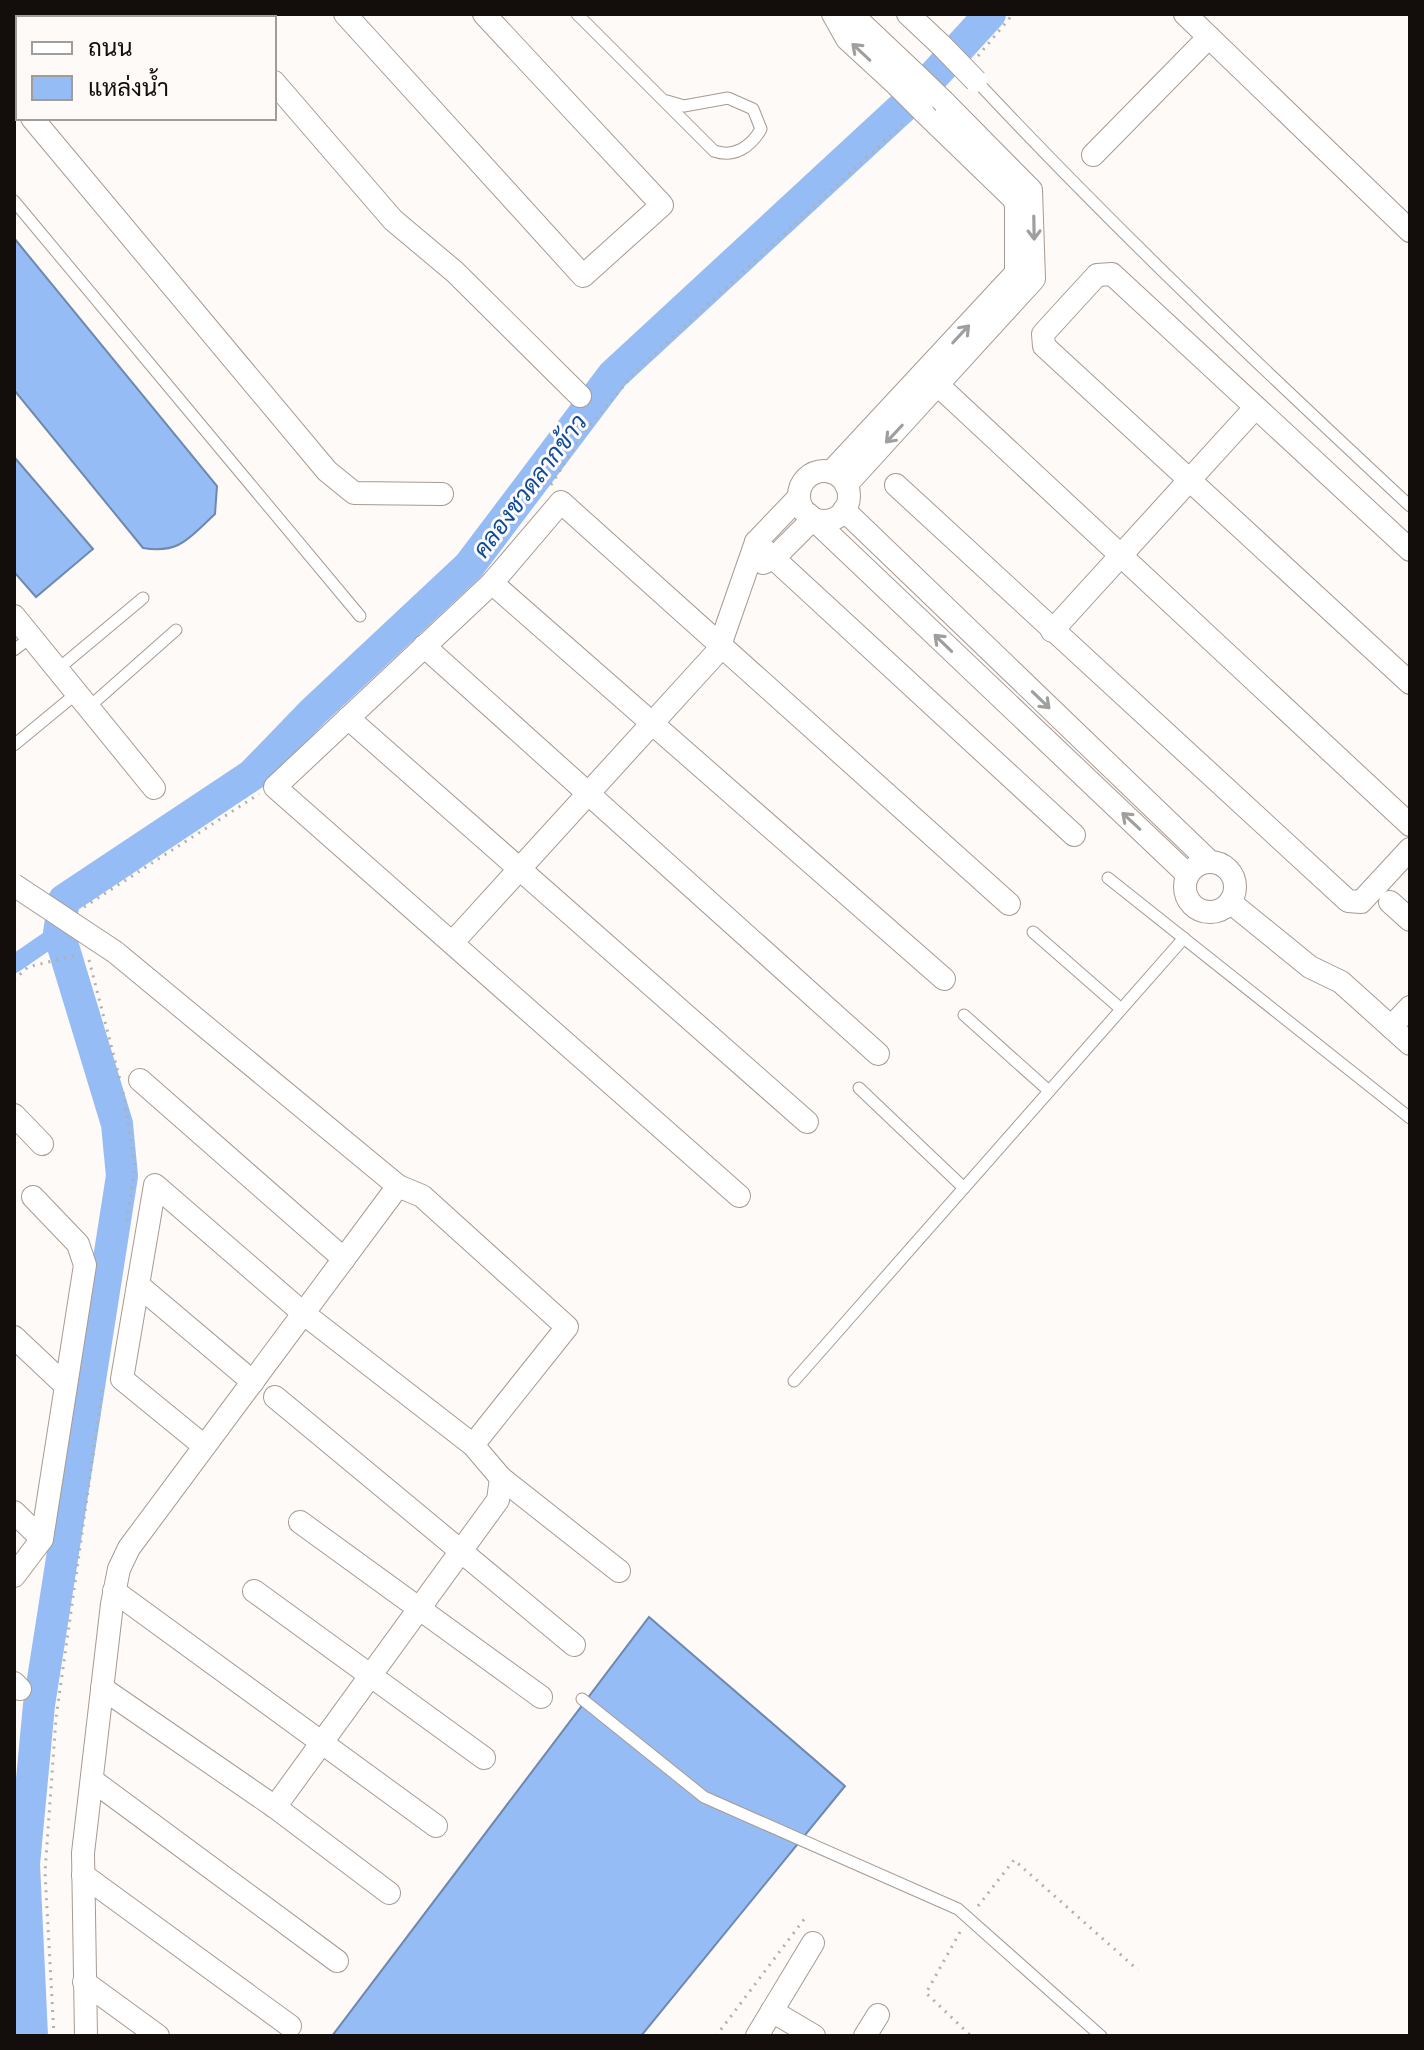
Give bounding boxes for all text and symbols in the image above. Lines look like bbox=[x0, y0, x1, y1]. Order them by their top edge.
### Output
legend bbox=[16, 16, 276, 120]
text: ถนน bbox=[88, 32, 133, 63]
one-way arrow bbox=[852, 44, 872, 62]
text: แหล่งน้ำ bbox=[88, 68, 169, 103]
one-way arrow bbox=[1027, 214, 1042, 241]
one-way arrow bbox=[952, 324, 971, 344]
water label: คลองชวดลากข้าว bbox=[465, 408, 594, 564]
one-way arrow bbox=[885, 424, 904, 444]
one-way arrow bbox=[933, 633, 953, 652]
one-way arrow bbox=[1031, 691, 1051, 710]
one-way arrow bbox=[1122, 813, 1142, 831]

